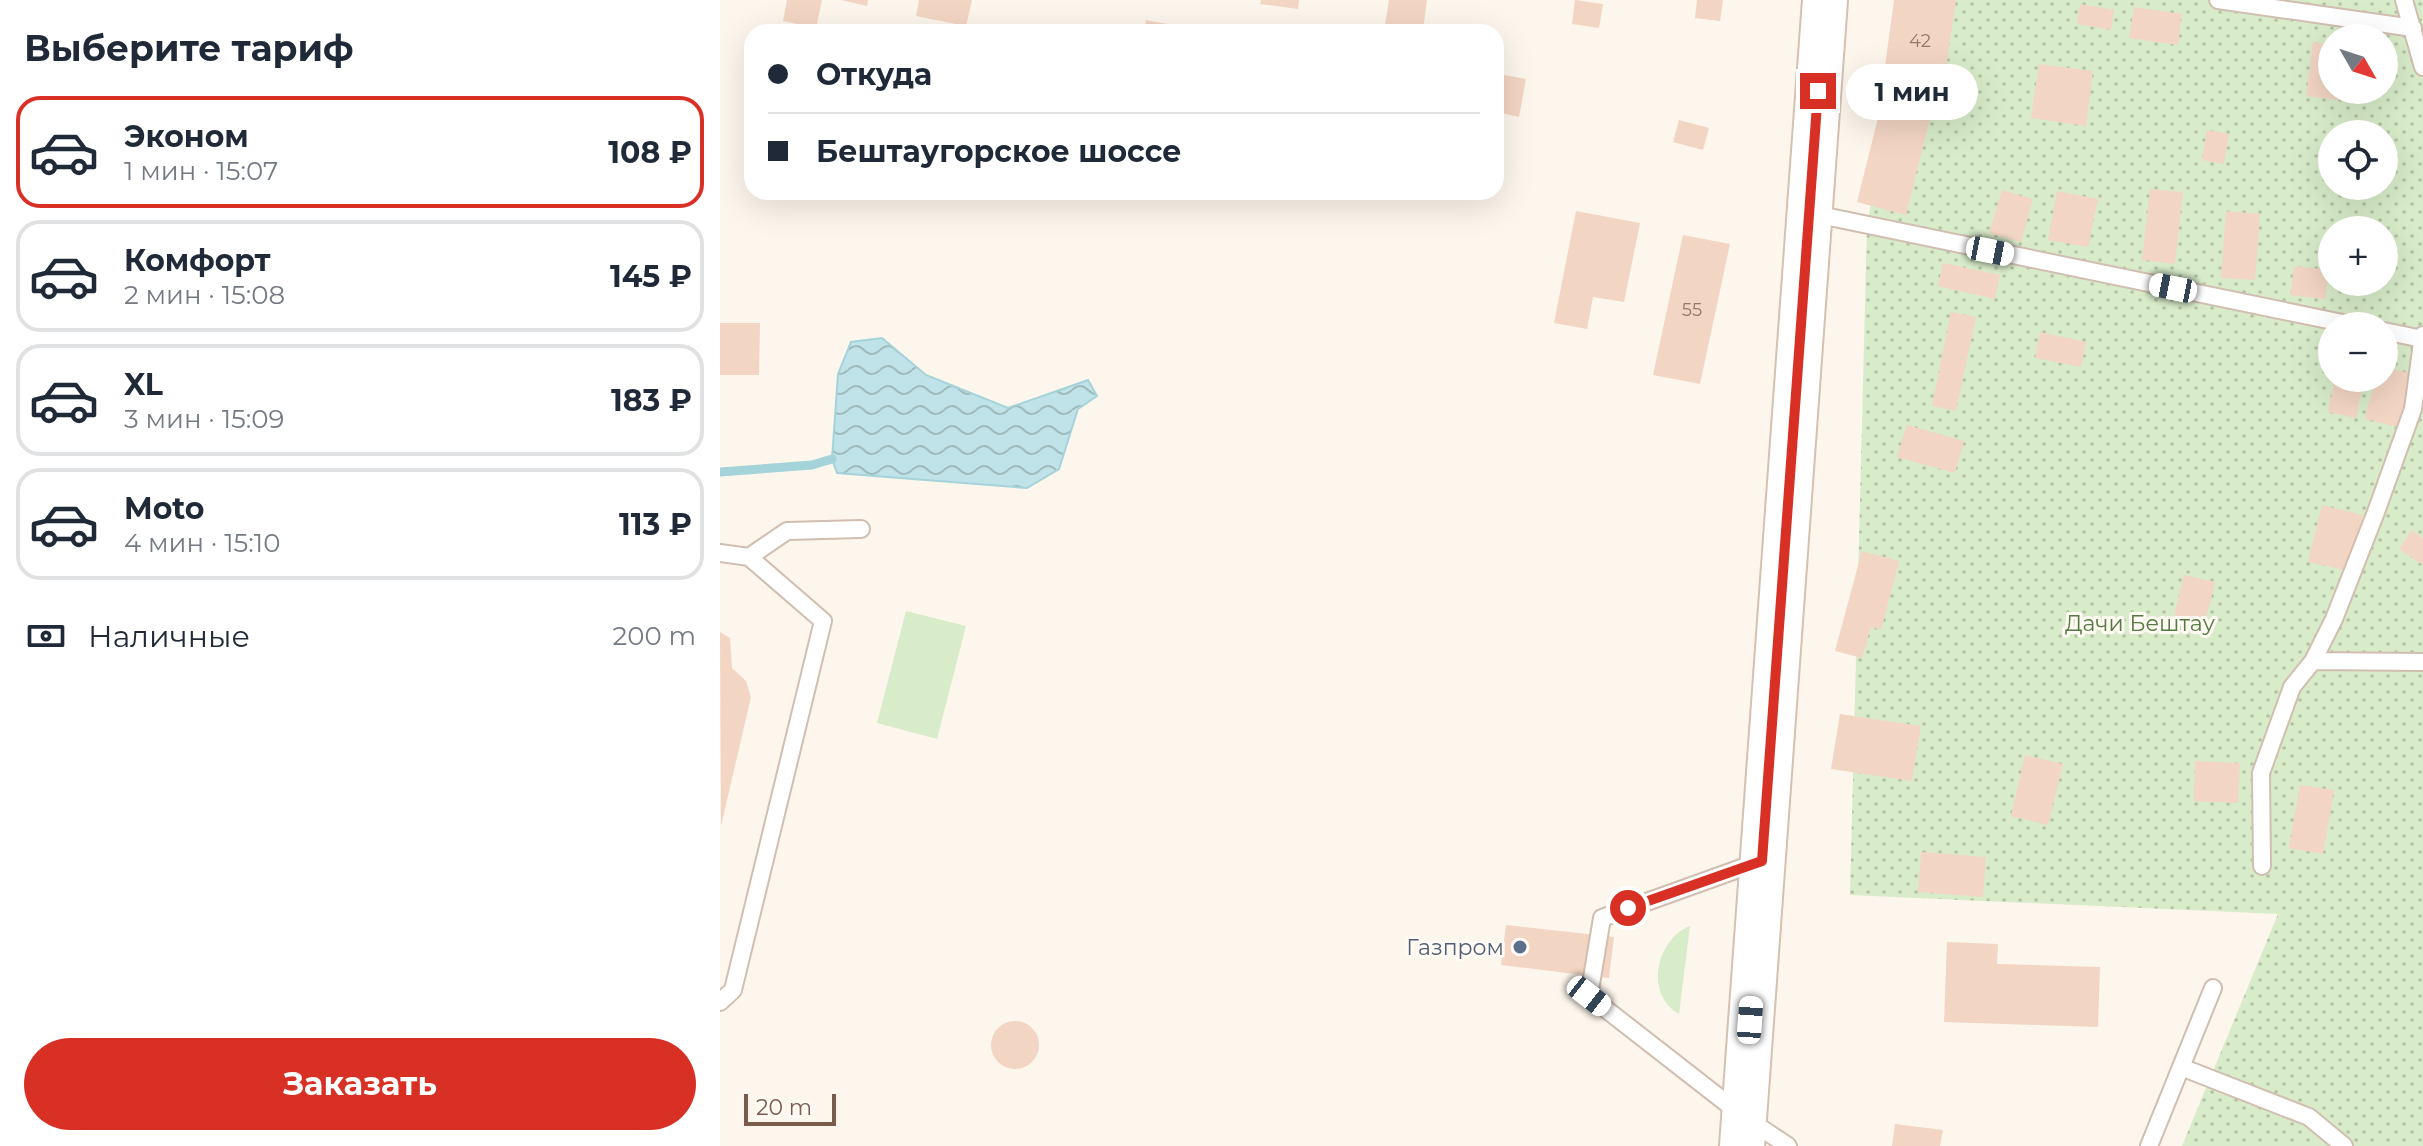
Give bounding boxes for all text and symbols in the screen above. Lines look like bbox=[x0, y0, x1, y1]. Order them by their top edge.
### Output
north arrow bbox=[2318, 24, 2398, 104]
map controls bbox=[2318, 24, 2398, 392]
text: Выберите тариф bbox=[24, 26, 354, 70]
house number: 42 bbox=[1909, 30, 1931, 52]
text: Откуда bbox=[816, 56, 932, 93]
callout: 1 мин bbox=[1846, 63, 1978, 119]
route end bbox=[1800, 73, 1836, 109]
text: 1 мин bbox=[1874, 76, 1950, 108]
icon: car bbox=[28, 116, 100, 188]
text: Эконом bbox=[124, 118, 249, 155]
button: locate bbox=[2318, 120, 2398, 200]
text: Бештаугорское шоссе bbox=[816, 133, 1181, 170]
text: 108 ₽ bbox=[608, 134, 692, 171]
text: 1 мин · 15:07 bbox=[124, 155, 278, 187]
button: + bbox=[2318, 216, 2398, 296]
car bbox=[1964, 235, 2016, 267]
icon: car bbox=[28, 240, 100, 312]
text: Комфорт bbox=[124, 242, 271, 279]
text: 145 ₽ bbox=[610, 258, 692, 295]
car bbox=[2147, 272, 2199, 304]
text: 2 мин · 15:08 bbox=[124, 279, 285, 311]
house number: 55 bbox=[1682, 299, 1702, 321]
button: − bbox=[2318, 312, 2398, 392]
icon: car bbox=[28, 364, 100, 436]
text: XL bbox=[124, 366, 163, 403]
text: 183 ₽ bbox=[611, 382, 692, 419]
text: 3 мин · 15:09 bbox=[124, 403, 284, 435]
icon: car bbox=[28, 488, 100, 560]
text: Moto bbox=[124, 490, 205, 527]
text: 113 ₽ bbox=[619, 506, 692, 543]
text: 4 мин · 15:10 bbox=[124, 527, 280, 559]
park label: Дачи Бештау bbox=[2065, 610, 2216, 637]
icon: cash bbox=[24, 614, 68, 658]
text: Наличные bbox=[88, 618, 250, 655]
text: 200 m bbox=[612, 620, 696, 652]
route start bbox=[1610, 890, 1646, 926]
place label: Газпром bbox=[1406, 934, 1504, 961]
marker: Газпром bbox=[1511, 938, 1529, 956]
car bbox=[1563, 972, 1615, 1020]
car bbox=[1736, 995, 1764, 1045]
button: Заказать bbox=[24, 1038, 696, 1130]
scale bar bbox=[744, 1090, 836, 1126]
text: 20 m bbox=[756, 1094, 812, 1121]

